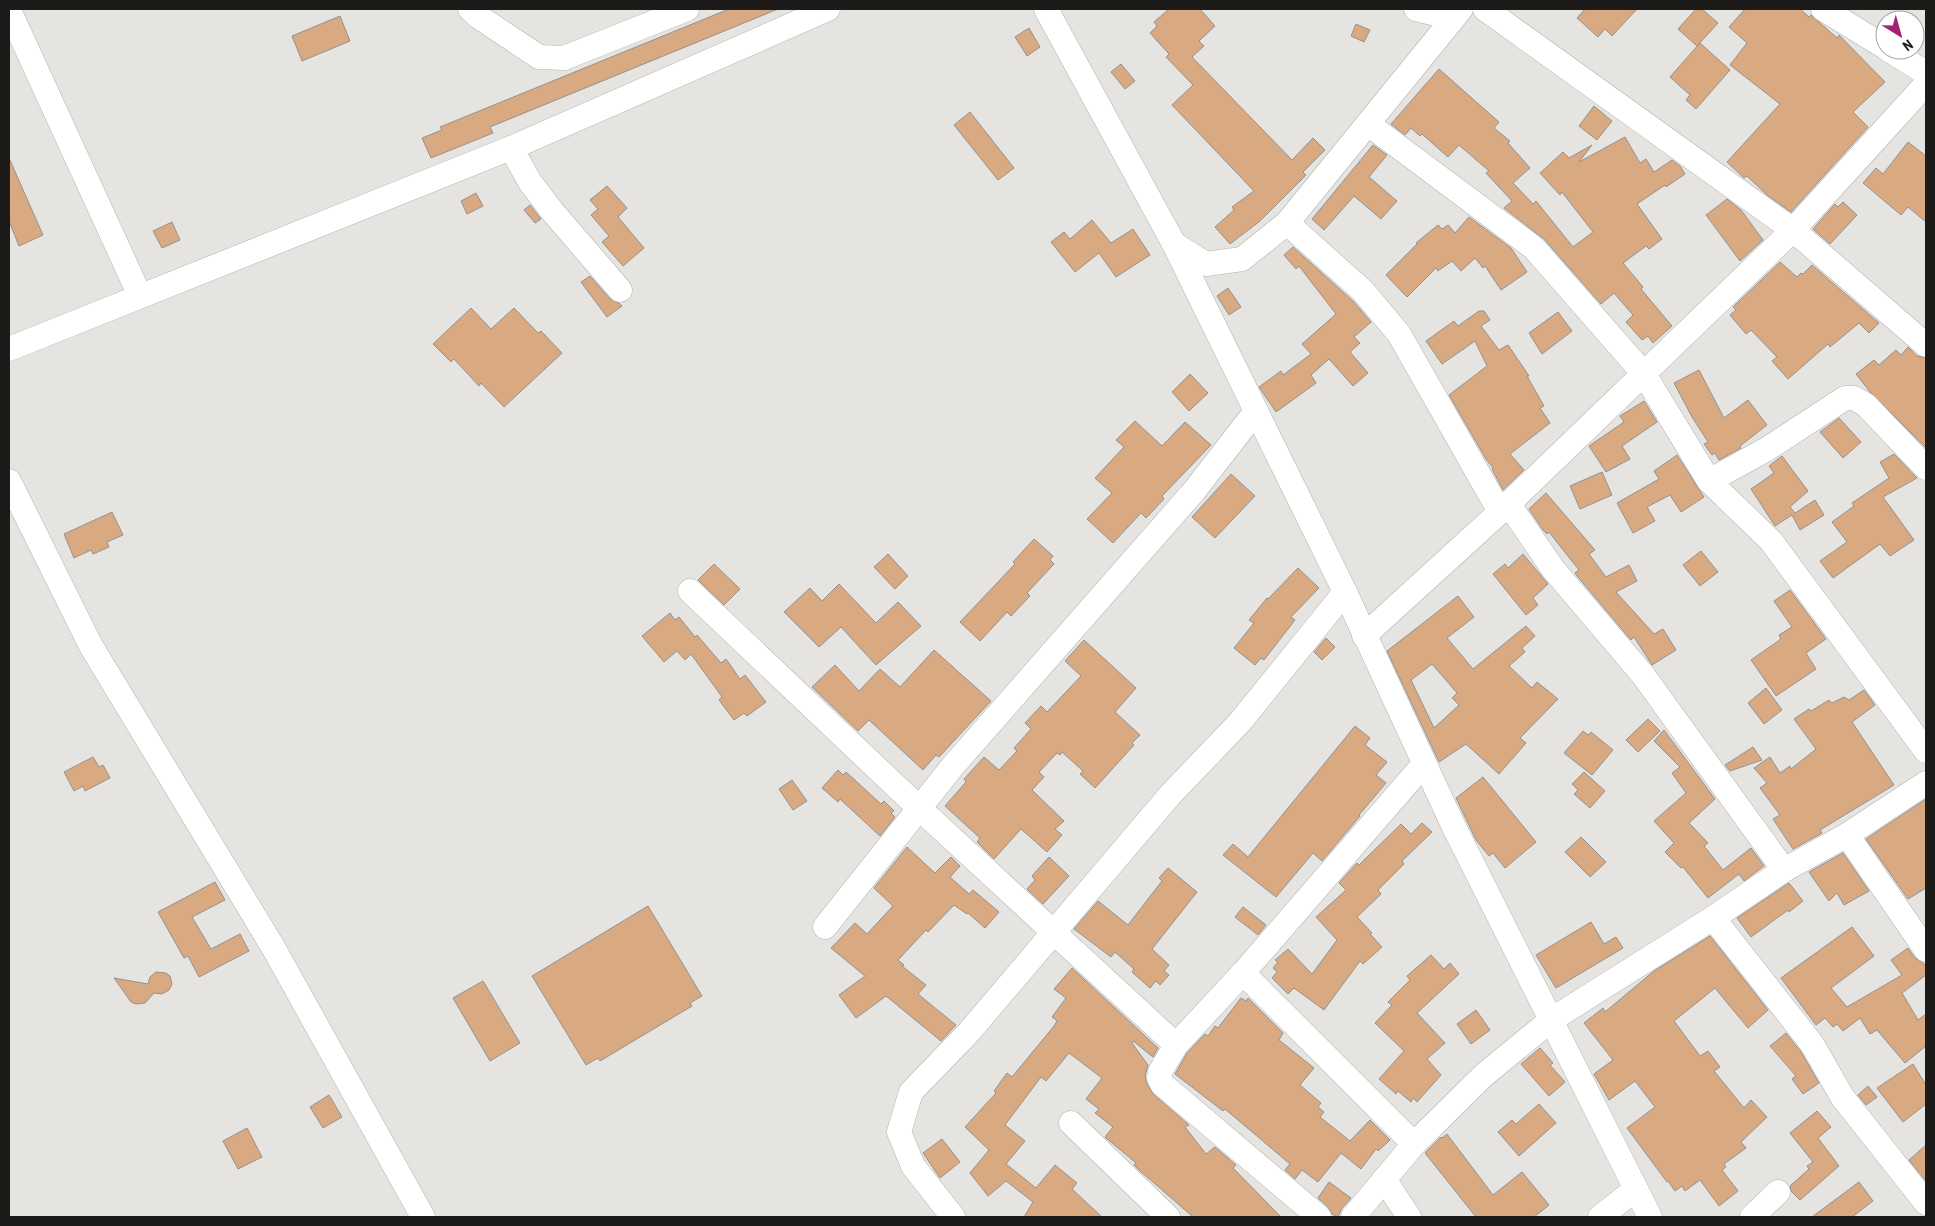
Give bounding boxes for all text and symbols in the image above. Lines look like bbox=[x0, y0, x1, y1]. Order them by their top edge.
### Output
north arrow bbox=[1875, 10, 1925, 60]
text: N bbox=[1900, 36, 1916, 54]

